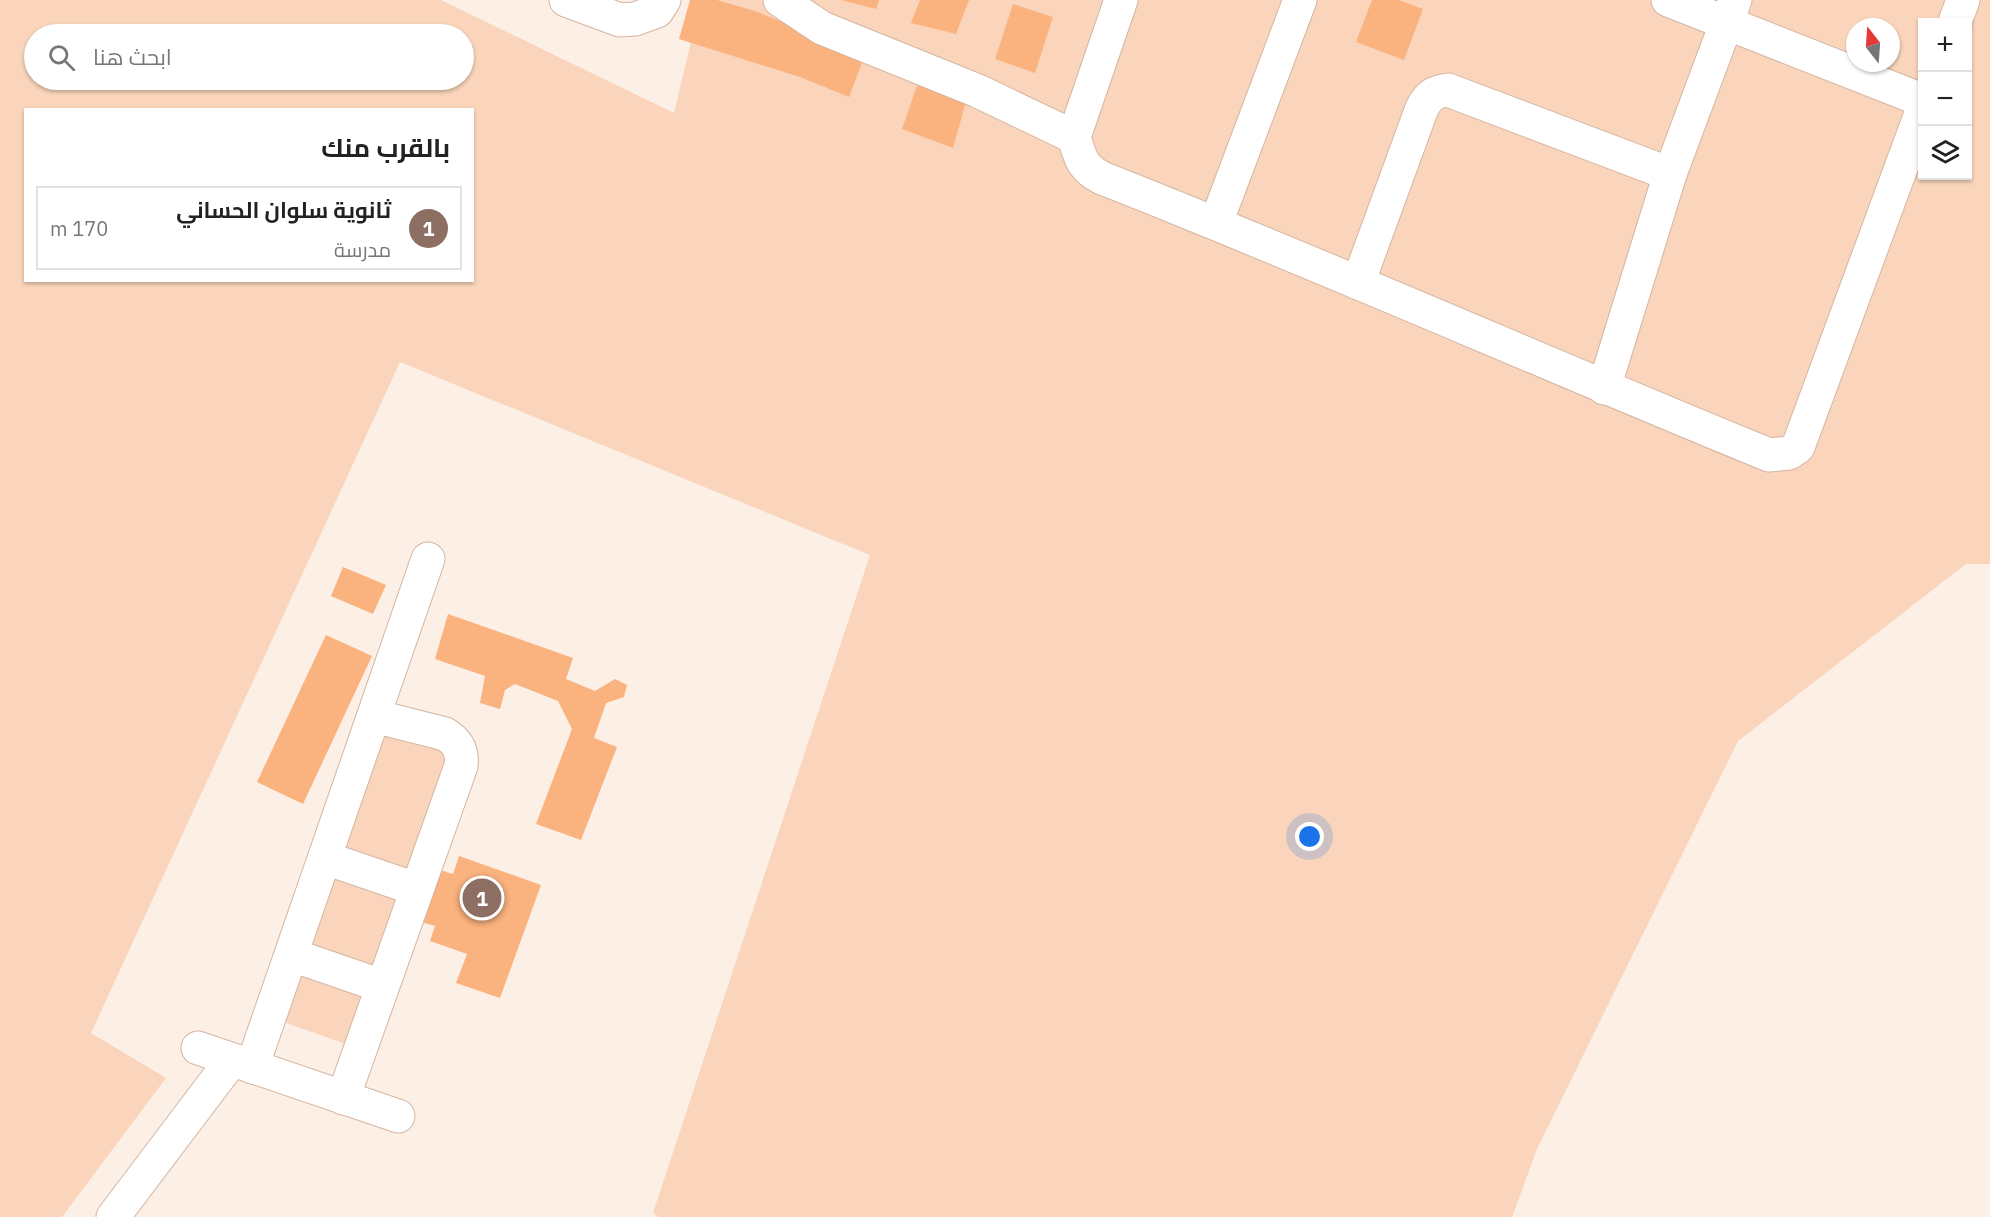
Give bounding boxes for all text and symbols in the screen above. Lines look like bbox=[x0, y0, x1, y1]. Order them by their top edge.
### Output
north arrow bbox=[1846, 18, 1900, 72]
map controls bbox=[1918, 18, 1972, 180]
button: + bbox=[1918, 18, 1972, 72]
search box bbox=[24, 24, 474, 90]
icon: search bbox=[45, 41, 78, 74]
text: ابحث هنا bbox=[93, 42, 172, 71]
button: − bbox=[1918, 72, 1972, 126]
button: layers bbox=[1918, 126, 1972, 180]
text: بالقرب منك bbox=[321, 130, 450, 164]
text: ثانوية سلوان الحساني bbox=[176, 195, 391, 224]
text: 170 m bbox=[50, 215, 108, 242]
text: 1 bbox=[423, 215, 435, 242]
text: مدرسة bbox=[334, 236, 391, 263]
your location bbox=[1295, 822, 1324, 851]
pin: 1 bbox=[462, 876, 502, 920]

